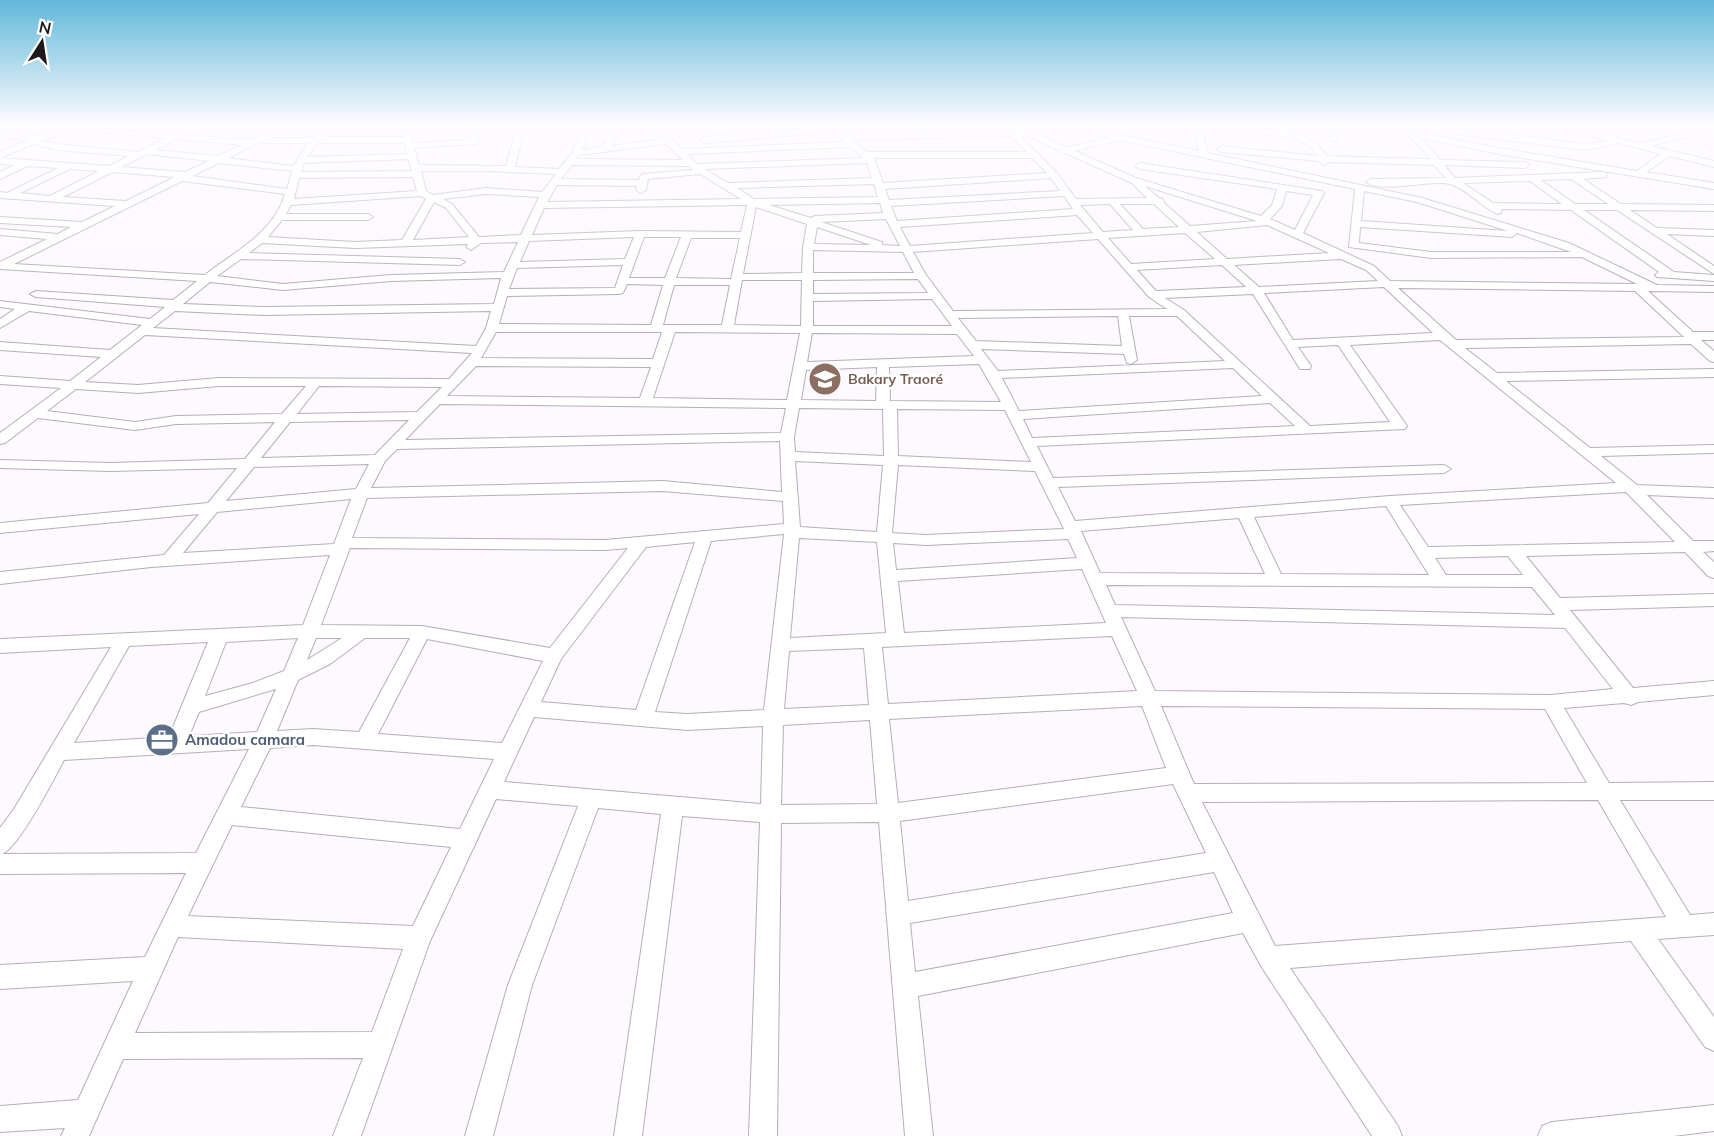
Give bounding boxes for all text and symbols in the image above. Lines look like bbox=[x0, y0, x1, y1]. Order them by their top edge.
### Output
north arrow bbox=[12, 12, 72, 72]
text: N bbox=[37, 16, 53, 38]
school or university icon: Bakary Traoré bbox=[807, 361, 843, 397]
place label: Bakary Traoré bbox=[848, 370, 943, 388]
office icon: Amadou camara bbox=[144, 722, 180, 758]
place label: Amadou camara bbox=[185, 730, 305, 749]

